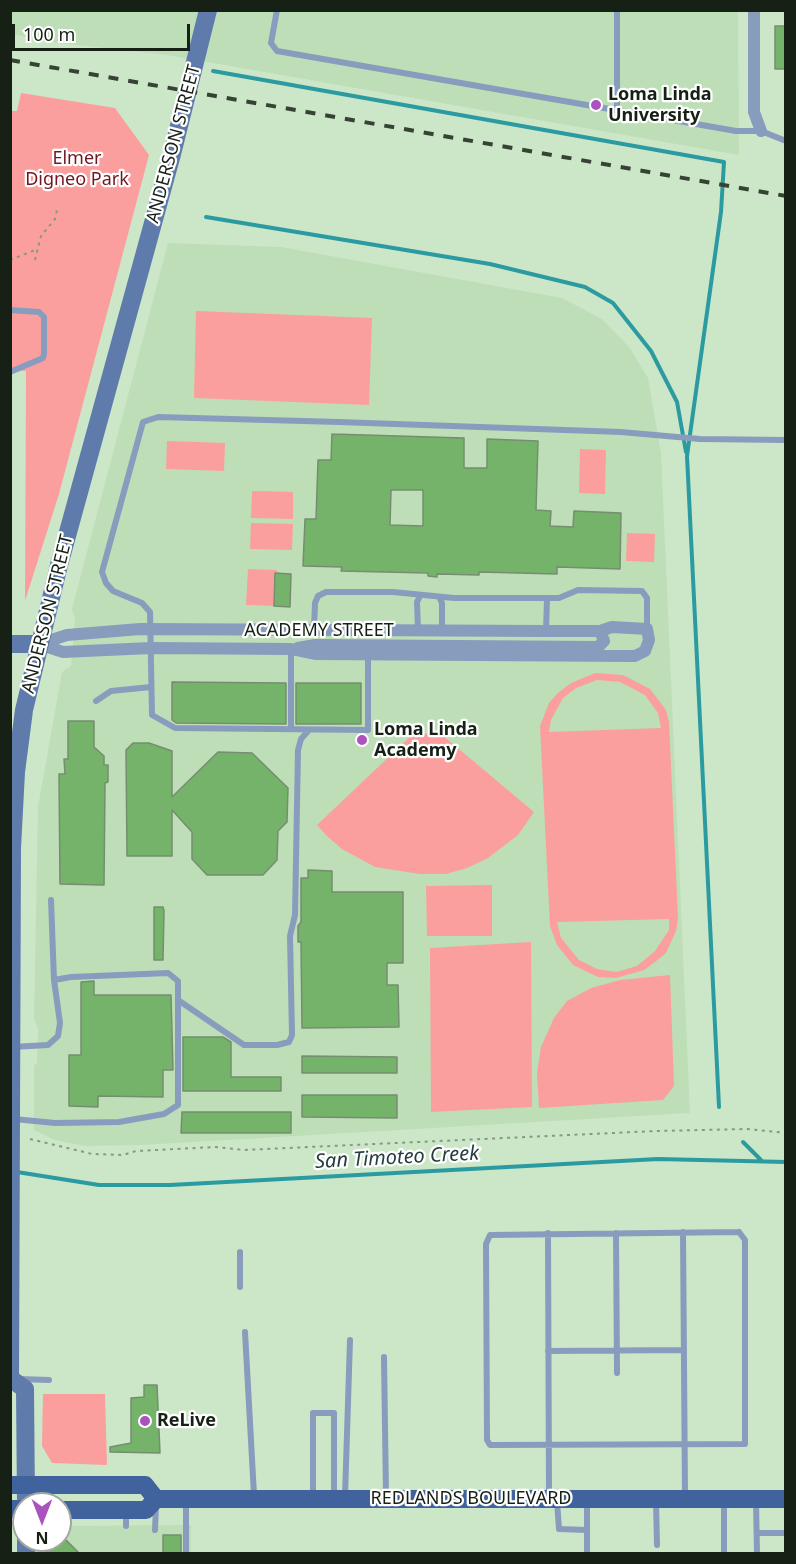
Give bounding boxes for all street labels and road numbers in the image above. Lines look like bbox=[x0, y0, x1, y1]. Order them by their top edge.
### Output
street label: ANDERSON STREET bbox=[142, 63, 206, 225]
street label: ANDERSON STREET bbox=[18, 532, 78, 696]
street label: ACADEMY STREET bbox=[244, 620, 394, 642]
street label: REDLANDS BOULEVARD bbox=[371, 1488, 571, 1510]

